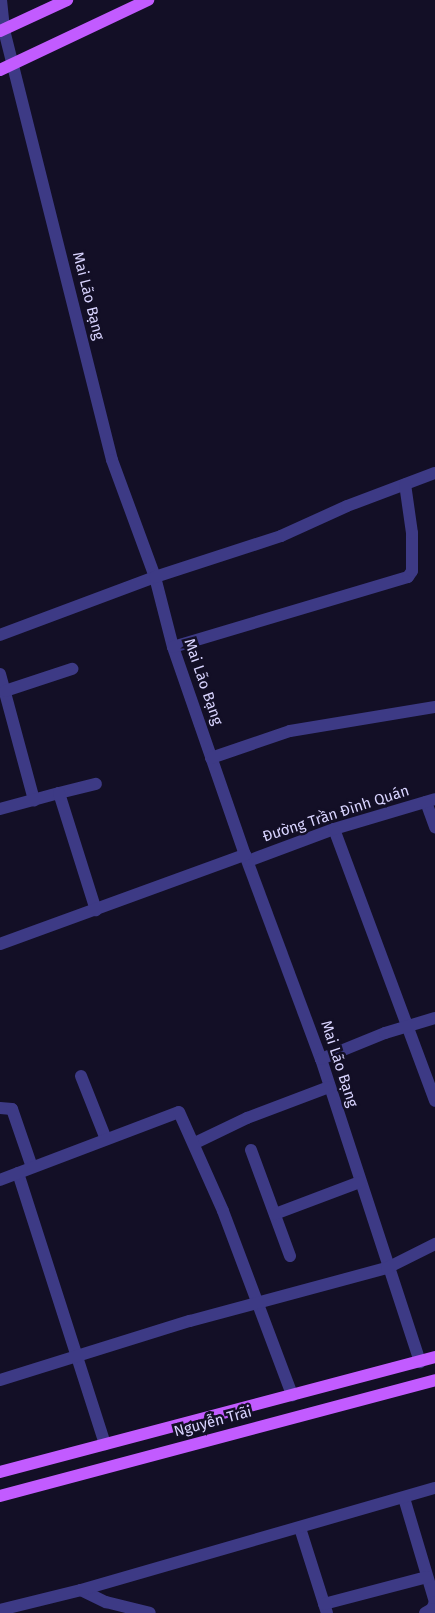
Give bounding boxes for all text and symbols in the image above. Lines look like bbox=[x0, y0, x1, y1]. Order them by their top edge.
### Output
street label: Mai Lão Bạng bbox=[68, 250, 108, 342]
street label: Mai Lão Bạng bbox=[180, 636, 226, 728]
street label: Đường Trần Đình Quán bbox=[260, 782, 412, 846]
street label: Mai Lão Bạng bbox=[317, 1018, 361, 1110]
street label: Nguyễn Trãi bbox=[172, 1403, 254, 1441]

